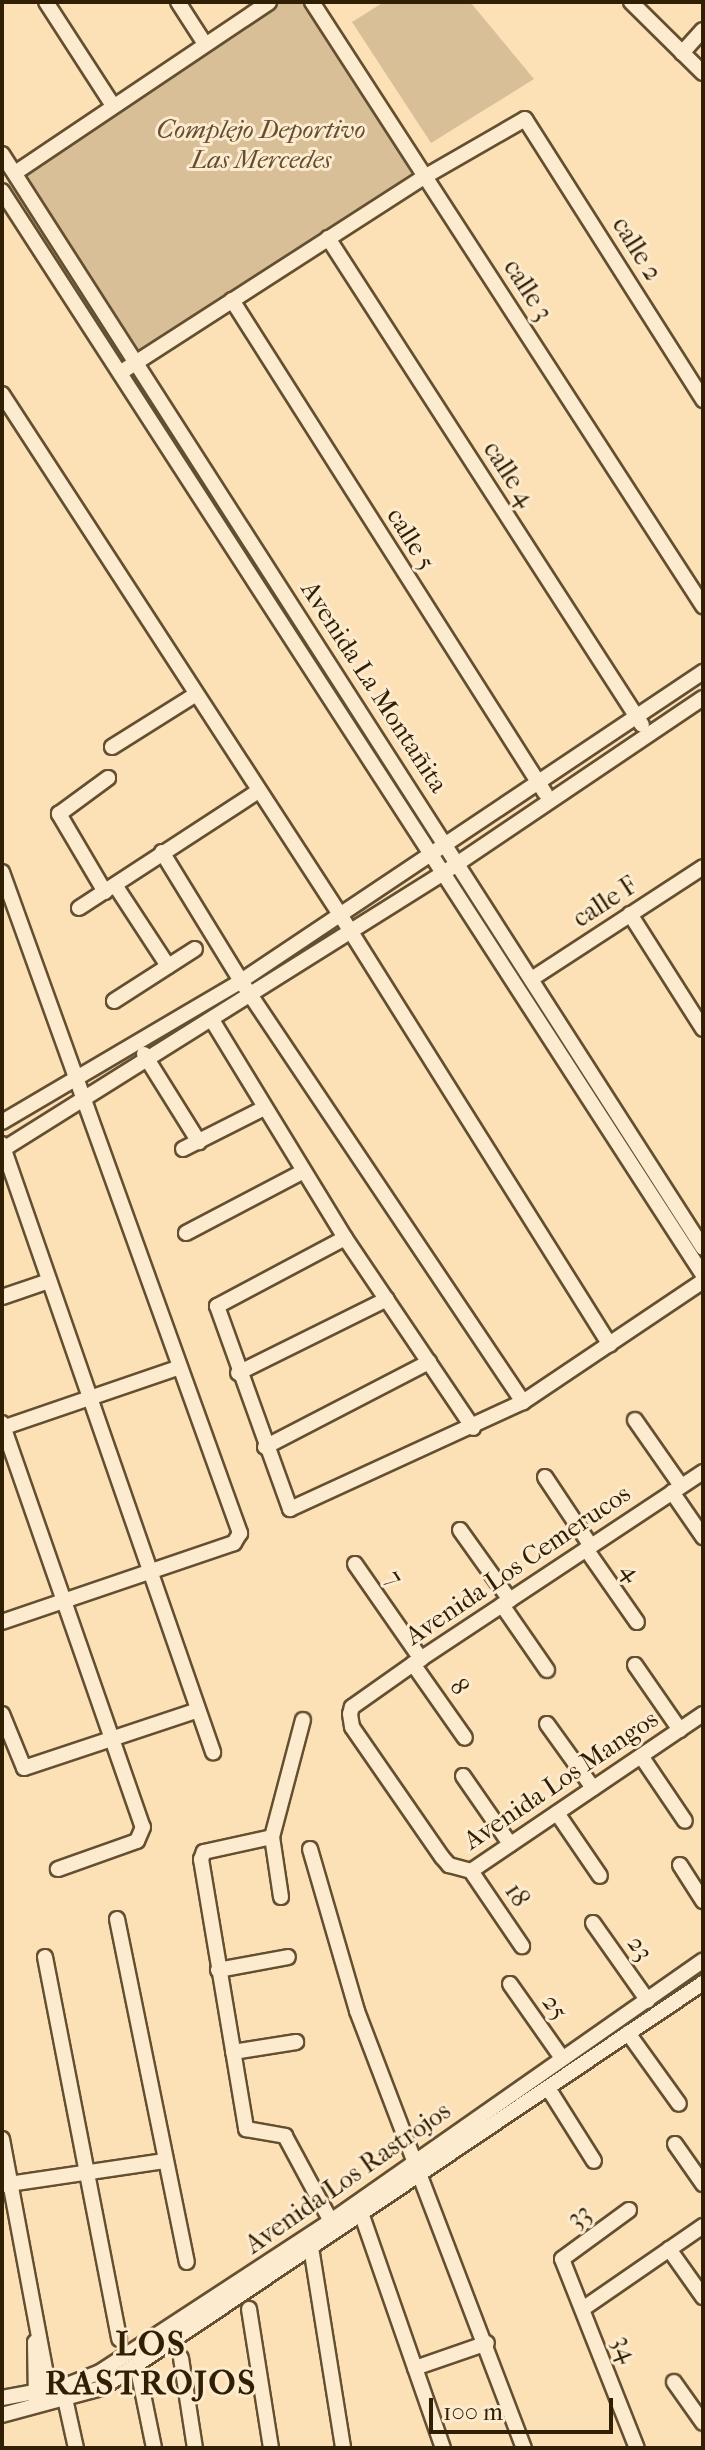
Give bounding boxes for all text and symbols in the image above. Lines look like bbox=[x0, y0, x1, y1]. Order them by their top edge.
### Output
park label: Complejo Deportivo Las Mercedes bbox=[157, 114, 365, 176]
street label: calle 2 bbox=[605, 211, 669, 287]
street label: calle 3 bbox=[497, 254, 559, 326]
street label: calle 4 bbox=[476, 436, 542, 512]
street label: calle 5 bbox=[380, 502, 442, 576]
street label: Avenida La Montañita bbox=[294, 575, 454, 799]
street label: calle F bbox=[567, 870, 643, 934]
street label: Avenida Los Cemerucos bbox=[399, 1478, 637, 1652]
street label: 4 bbox=[614, 1557, 648, 1587]
street label: 7 bbox=[378, 1564, 410, 1592]
street label: 8 bbox=[443, 1673, 475, 1701]
street label: Avenida Los Mangos bbox=[458, 1703, 664, 1857]
street label: 18 bbox=[498, 1877, 536, 1913]
street label: 23 bbox=[620, 1929, 660, 1967]
street label: 25 bbox=[535, 1988, 575, 2026]
street label: Avenida Los Rastrojos bbox=[239, 2095, 457, 2261]
street label: 33 bbox=[561, 2197, 597, 2235]
district label: LOS RASTROJOS bbox=[45, 2324, 257, 2404]
street label: 34 bbox=[606, 2331, 644, 2367]
scale bar bbox=[433, 2382, 617, 2432]
text: 100 m bbox=[443, 2398, 503, 2426]

